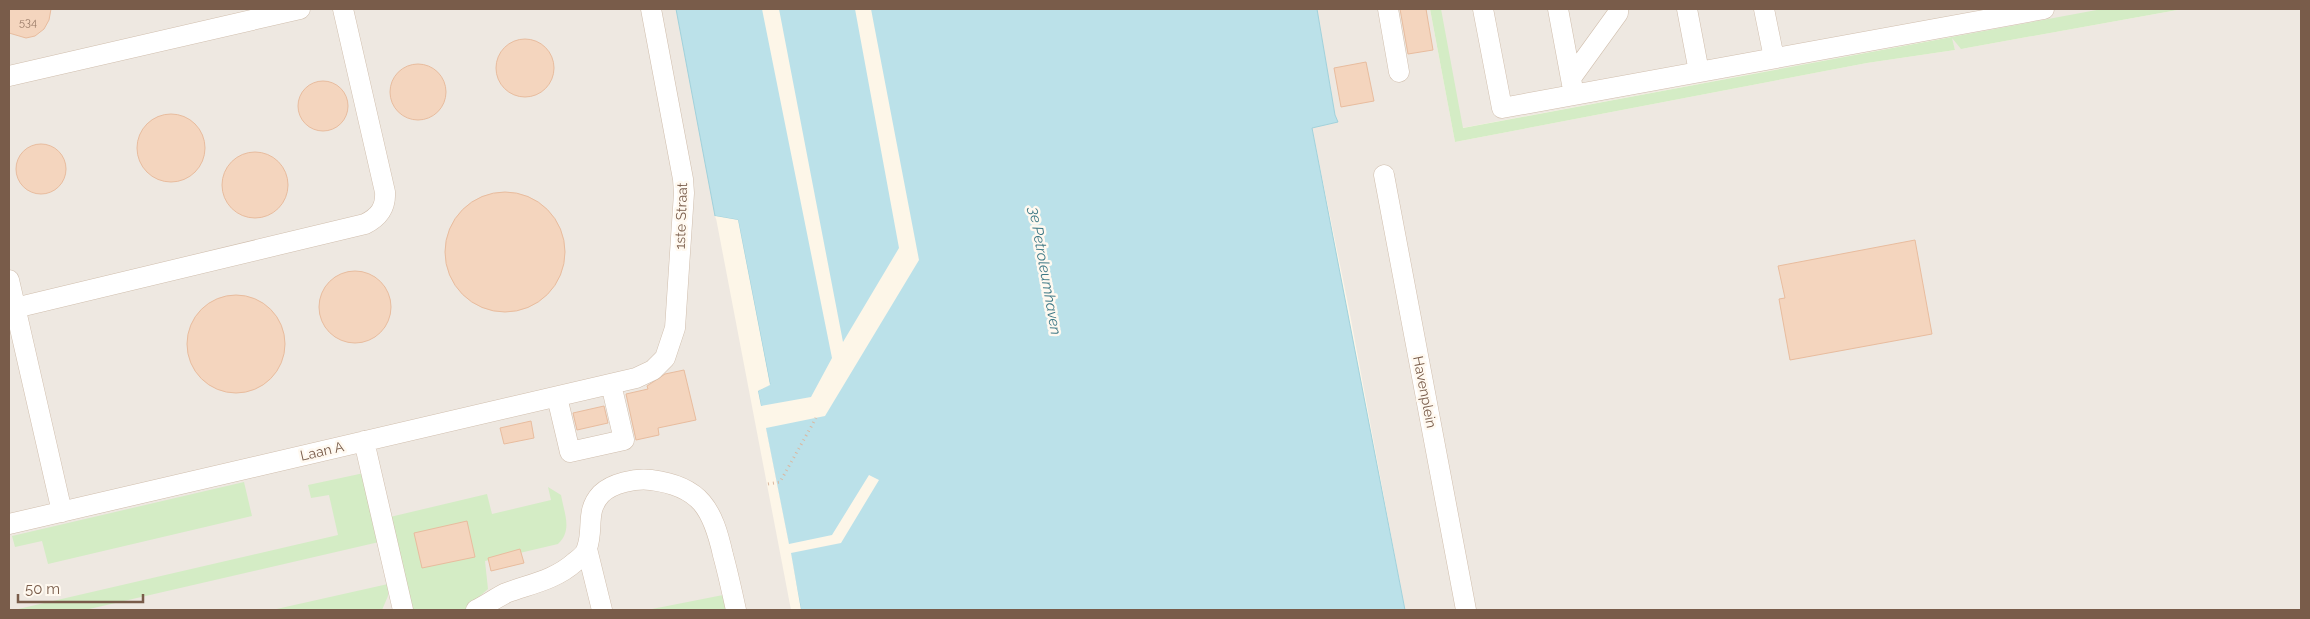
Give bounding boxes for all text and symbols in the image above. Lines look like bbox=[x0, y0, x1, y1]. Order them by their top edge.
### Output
house number: 534 bbox=[19, 16, 37, 29]
street label: 1ste Straat bbox=[672, 182, 690, 250]
water label: 3e Petroleumhaven bbox=[1025, 205, 1065, 336]
street label: Havenplein bbox=[1410, 355, 1440, 429]
street label: Laan A bbox=[299, 438, 346, 464]
scale bar bbox=[18, 572, 142, 604]
text: 50 m bbox=[25, 580, 60, 598]

